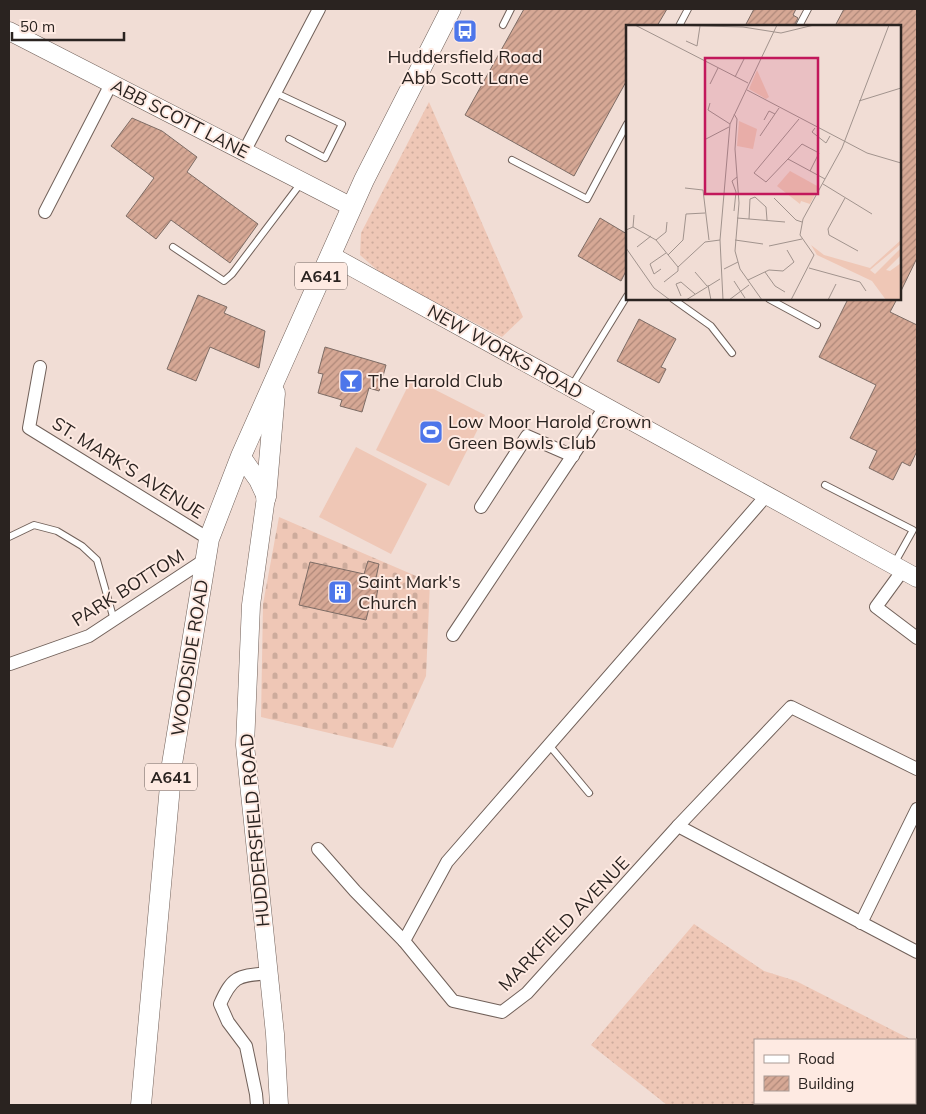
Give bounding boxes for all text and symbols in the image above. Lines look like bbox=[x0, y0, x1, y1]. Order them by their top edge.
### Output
scale bar bbox=[12, 10, 125, 42]
text: 50 m bbox=[20, 17, 55, 36]
bus stop icon: Huddersfield Road Abb Scott Lane bbox=[452, 18, 478, 44]
inset map bbox=[626, 25, 901, 300]
place label: Huddersfield Road Abb Scott Lane bbox=[388, 45, 542, 89]
street label: ABB SCOTT LANE bbox=[107, 74, 253, 163]
road number: A641 bbox=[295, 262, 347, 290]
street label: NEW WORKS ROAD bbox=[423, 299, 587, 404]
bar icon: The Harold Club bbox=[338, 368, 364, 394]
place label: The Harold Club bbox=[368, 369, 503, 392]
place label: Low Moor Harold Crown Green Bowls Club bbox=[448, 410, 652, 454]
street label: ST. MARK'S AVENUE bbox=[48, 412, 208, 524]
sports icon: Low Moor Harold Crown Green Bowls Club bbox=[418, 419, 444, 445]
street label: PARK BOTTOM bbox=[67, 544, 188, 631]
place label: Saint Mark's Church bbox=[358, 570, 461, 614]
street label: WOODSIDE ROAD bbox=[166, 578, 213, 738]
building icon: Saint Mark's Church bbox=[327, 579, 353, 605]
street label: HUDDERSFIELD ROAD bbox=[235, 732, 274, 928]
road number: A641 bbox=[145, 764, 197, 790]
street label: MARKFIELD AVENUE bbox=[493, 851, 634, 996]
legend bbox=[754, 1039, 916, 1104]
text: Road bbox=[798, 1049, 835, 1068]
text: Building bbox=[798, 1074, 854, 1093]

